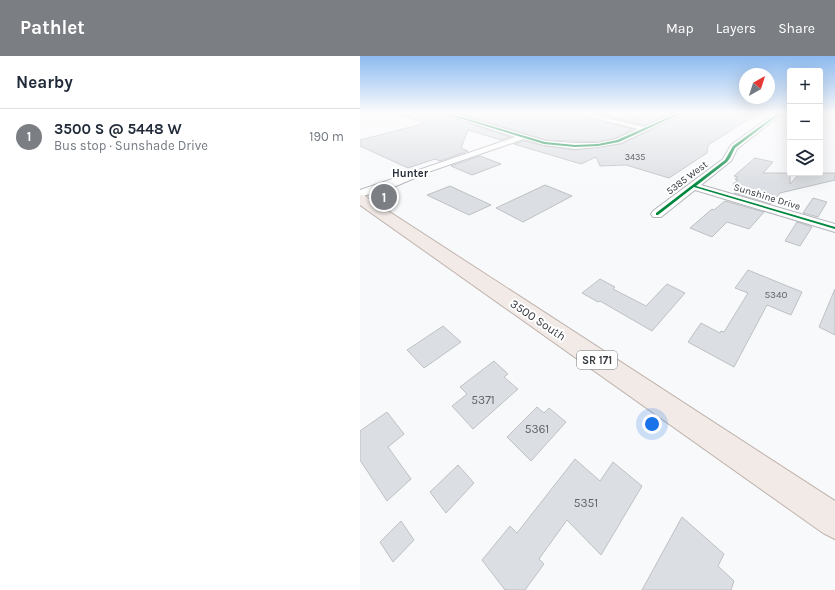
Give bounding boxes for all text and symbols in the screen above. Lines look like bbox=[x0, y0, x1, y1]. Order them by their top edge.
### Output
text: Pathlet bbox=[20, 17, 85, 39]
text: Map bbox=[666, 20, 694, 37]
text: Layers bbox=[716, 20, 756, 37]
text: Share bbox=[778, 20, 815, 37]
north arrow bbox=[739, 68, 775, 104]
map controls bbox=[787, 68, 823, 176]
button: + bbox=[787, 68, 823, 104]
text: Nearby bbox=[16, 72, 73, 92]
button: − bbox=[787, 104, 823, 140]
text: 3500 S @ 5448 W bbox=[54, 120, 182, 138]
text: 1 bbox=[27, 129, 31, 144]
text: 190 m bbox=[309, 129, 344, 144]
text: Bus stop · Sunshade Drive bbox=[54, 138, 208, 153]
button: layers bbox=[787, 140, 823, 176]
house number: 3435 bbox=[625, 152, 645, 162]
street label: 5385 West bbox=[664, 158, 710, 197]
district label: Hunter bbox=[392, 167, 429, 180]
street label: Sunshine Drive bbox=[732, 181, 802, 213]
pin: 1 bbox=[371, 182, 397, 212]
house number: 5340 bbox=[764, 289, 788, 301]
street label: 3500 South bbox=[508, 296, 568, 344]
road number: SR 171 bbox=[577, 351, 617, 369]
house number: 5371 bbox=[471, 393, 495, 407]
your location bbox=[642, 414, 662, 434]
house number: 5361 bbox=[525, 422, 549, 436]
house number: 5351 bbox=[574, 496, 598, 510]

